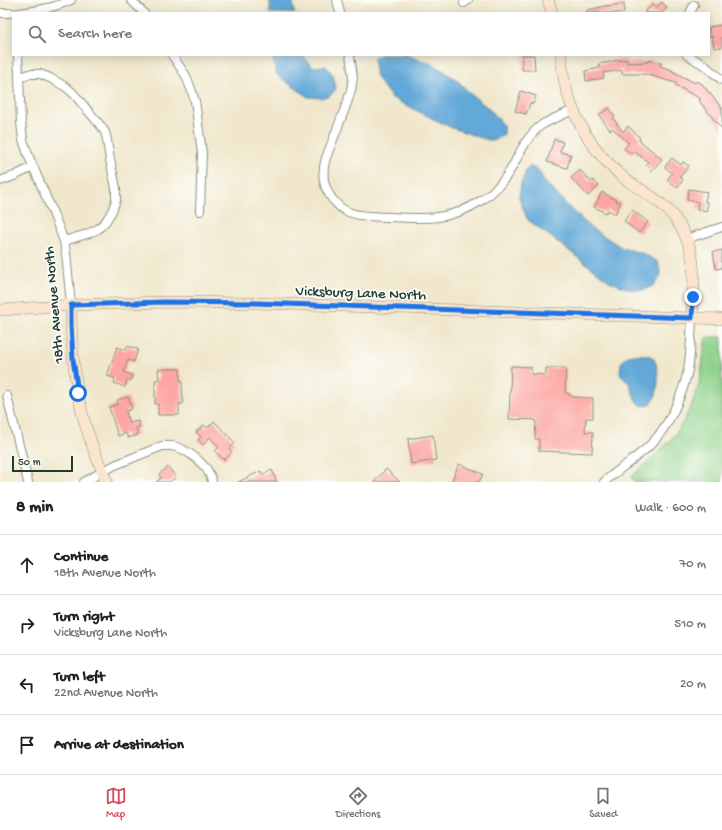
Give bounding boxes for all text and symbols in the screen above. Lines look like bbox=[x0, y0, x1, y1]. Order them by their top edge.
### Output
search box bbox=[12, 12, 710, 56]
icon: search bbox=[26, 23, 48, 45]
text: Search here bbox=[58, 25, 132, 43]
street label: 18th Avenue North bbox=[41, 245, 69, 365]
street label: Vicksburg Lane North bbox=[294, 283, 426, 305]
route end bbox=[684, 288, 702, 306]
route start bbox=[69, 384, 87, 402]
scale bar bbox=[12, 454, 73, 473]
text: 50 m bbox=[18, 457, 40, 469]
text: 8 min bbox=[16, 498, 53, 518]
text: Walk · 600 m bbox=[635, 501, 706, 516]
text: Continue bbox=[54, 548, 108, 566]
icon: ahead bbox=[16, 554, 38, 576]
text: 70 m bbox=[680, 557, 706, 572]
text: 18th Avenue North bbox=[54, 566, 156, 581]
text: Turn right bbox=[54, 608, 114, 626]
icon: right bbox=[16, 614, 38, 636]
text: 510 m bbox=[674, 617, 706, 632]
text: Vicksburg Lane North bbox=[54, 626, 167, 641]
text: Turn left bbox=[54, 668, 105, 686]
icon: left bbox=[16, 674, 38, 696]
text: 20 m bbox=[680, 677, 706, 692]
text: 22nd Avenue North bbox=[54, 686, 158, 701]
icon: arrive bbox=[16, 734, 38, 756]
text: Arrive at destination bbox=[54, 736, 184, 754]
tab: Map bbox=[105, 785, 127, 821]
tab: Directions bbox=[336, 785, 380, 821]
tab: Saved bbox=[589, 785, 617, 821]

